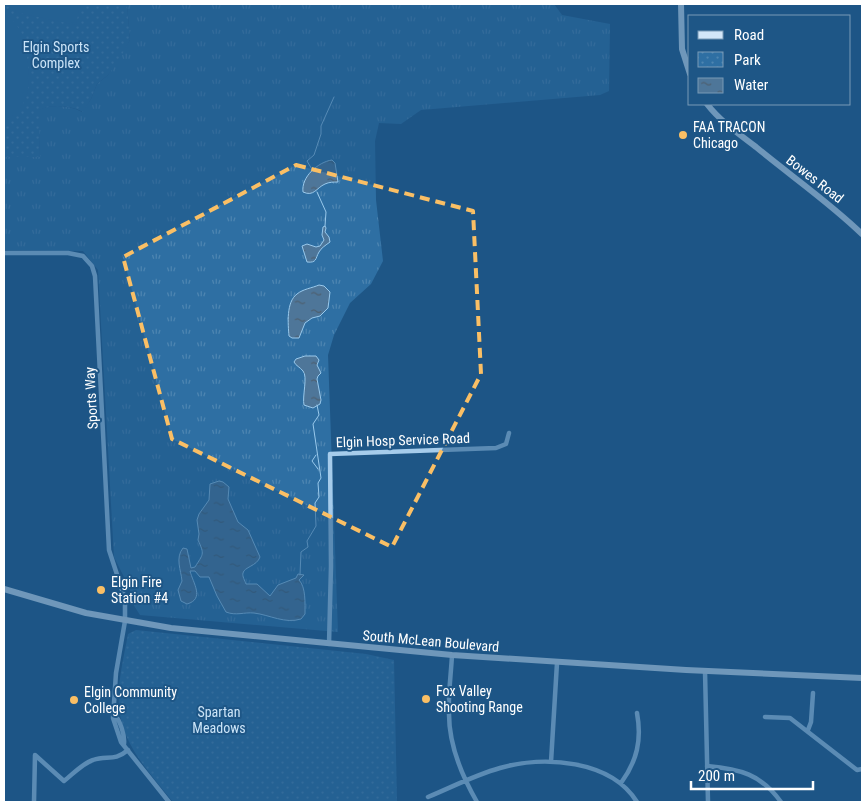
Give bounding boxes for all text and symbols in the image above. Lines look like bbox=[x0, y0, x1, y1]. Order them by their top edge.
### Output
legend bbox=[688, 15, 851, 105]
text: Road bbox=[734, 26, 764, 44]
park label: Elgin Sports Complex bbox=[23, 39, 89, 71]
text: Park bbox=[734, 51, 761, 69]
text: Water bbox=[734, 76, 769, 94]
place label: FAA TRACON Chicago bbox=[693, 119, 765, 151]
marker: FAA TRACON Chicago bbox=[677, 129, 689, 141]
street label: Bowes Road bbox=[783, 152, 847, 206]
street label: Sports Way bbox=[81, 366, 101, 430]
street label: Elgin Hosp Service Road bbox=[336, 430, 470, 450]
place label: Elgin Fire Station #4 bbox=[111, 574, 168, 606]
marker: Elgin Fire Station #4 bbox=[95, 584, 107, 596]
street label: South McLean Boulevard bbox=[362, 627, 500, 655]
place label: Fox Valley Shooting Range bbox=[436, 683, 523, 715]
place label: Elgin Community College bbox=[84, 684, 177, 716]
marker: Fox Valley Shooting Range bbox=[420, 693, 432, 705]
marker: Elgin Community College bbox=[68, 694, 80, 706]
park label: Spartan Meadows bbox=[192, 704, 246, 736]
scale bar bbox=[691, 758, 814, 790]
text: 200 m bbox=[698, 767, 735, 785]

